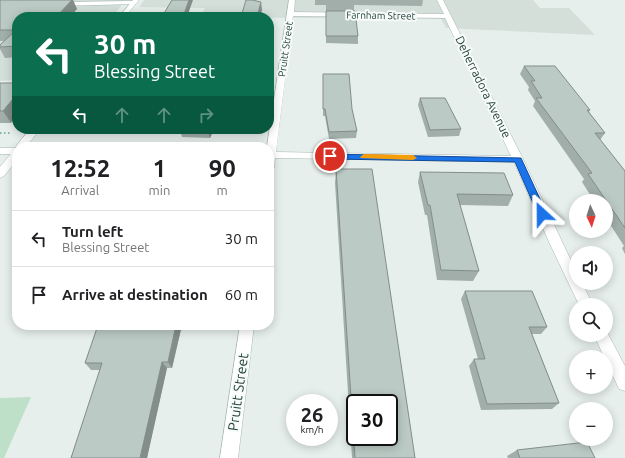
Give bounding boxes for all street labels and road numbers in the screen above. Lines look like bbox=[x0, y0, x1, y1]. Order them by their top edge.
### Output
street label: Farnham Street bbox=[346, 9, 416, 22]
street label: Pruitt Street bbox=[276, 21, 295, 78]
street label: Deherradora Avenue bbox=[453, 34, 514, 140]
street label: Pruitt Street bbox=[225, 352, 251, 432]

